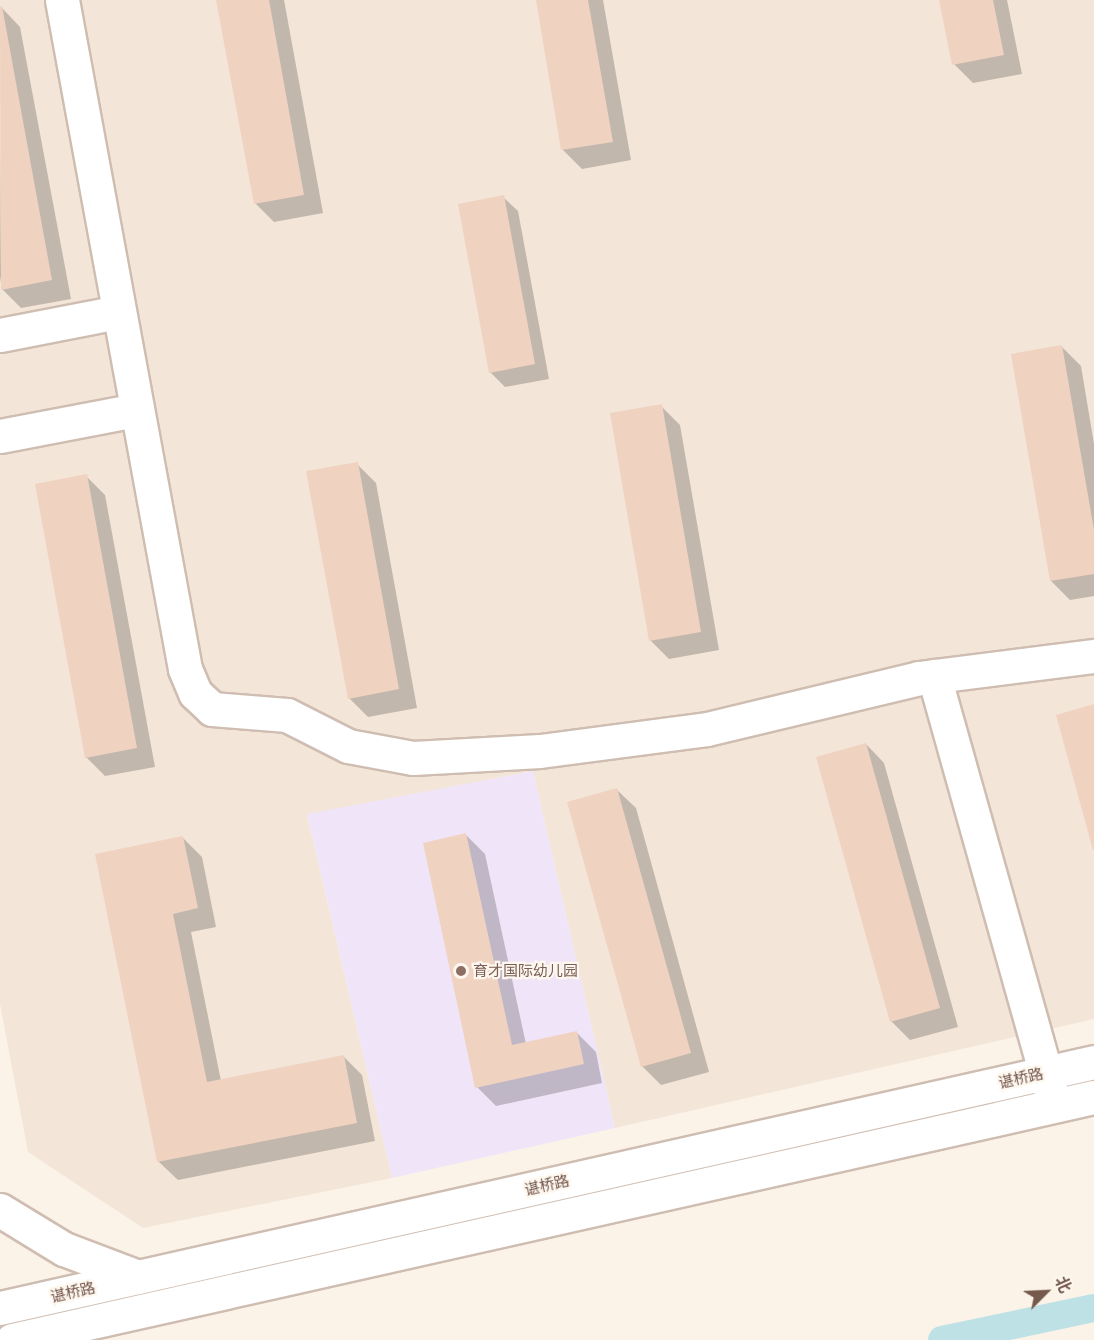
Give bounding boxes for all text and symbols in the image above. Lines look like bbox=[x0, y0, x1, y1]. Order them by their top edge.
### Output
place label: 育才国际幼儿园 bbox=[473, 962, 578, 980]
marker: 育才国际幼儿园 bbox=[454, 964, 468, 978]
street label: 谌桥路 bbox=[997, 1064, 1045, 1092]
street label: 谌桥路 bbox=[523, 1171, 571, 1199]
north arrow bbox=[1016, 1262, 1076, 1322]
text: 北 bbox=[1052, 1274, 1074, 1295]
street label: 谌桥路 bbox=[49, 1278, 97, 1306]

